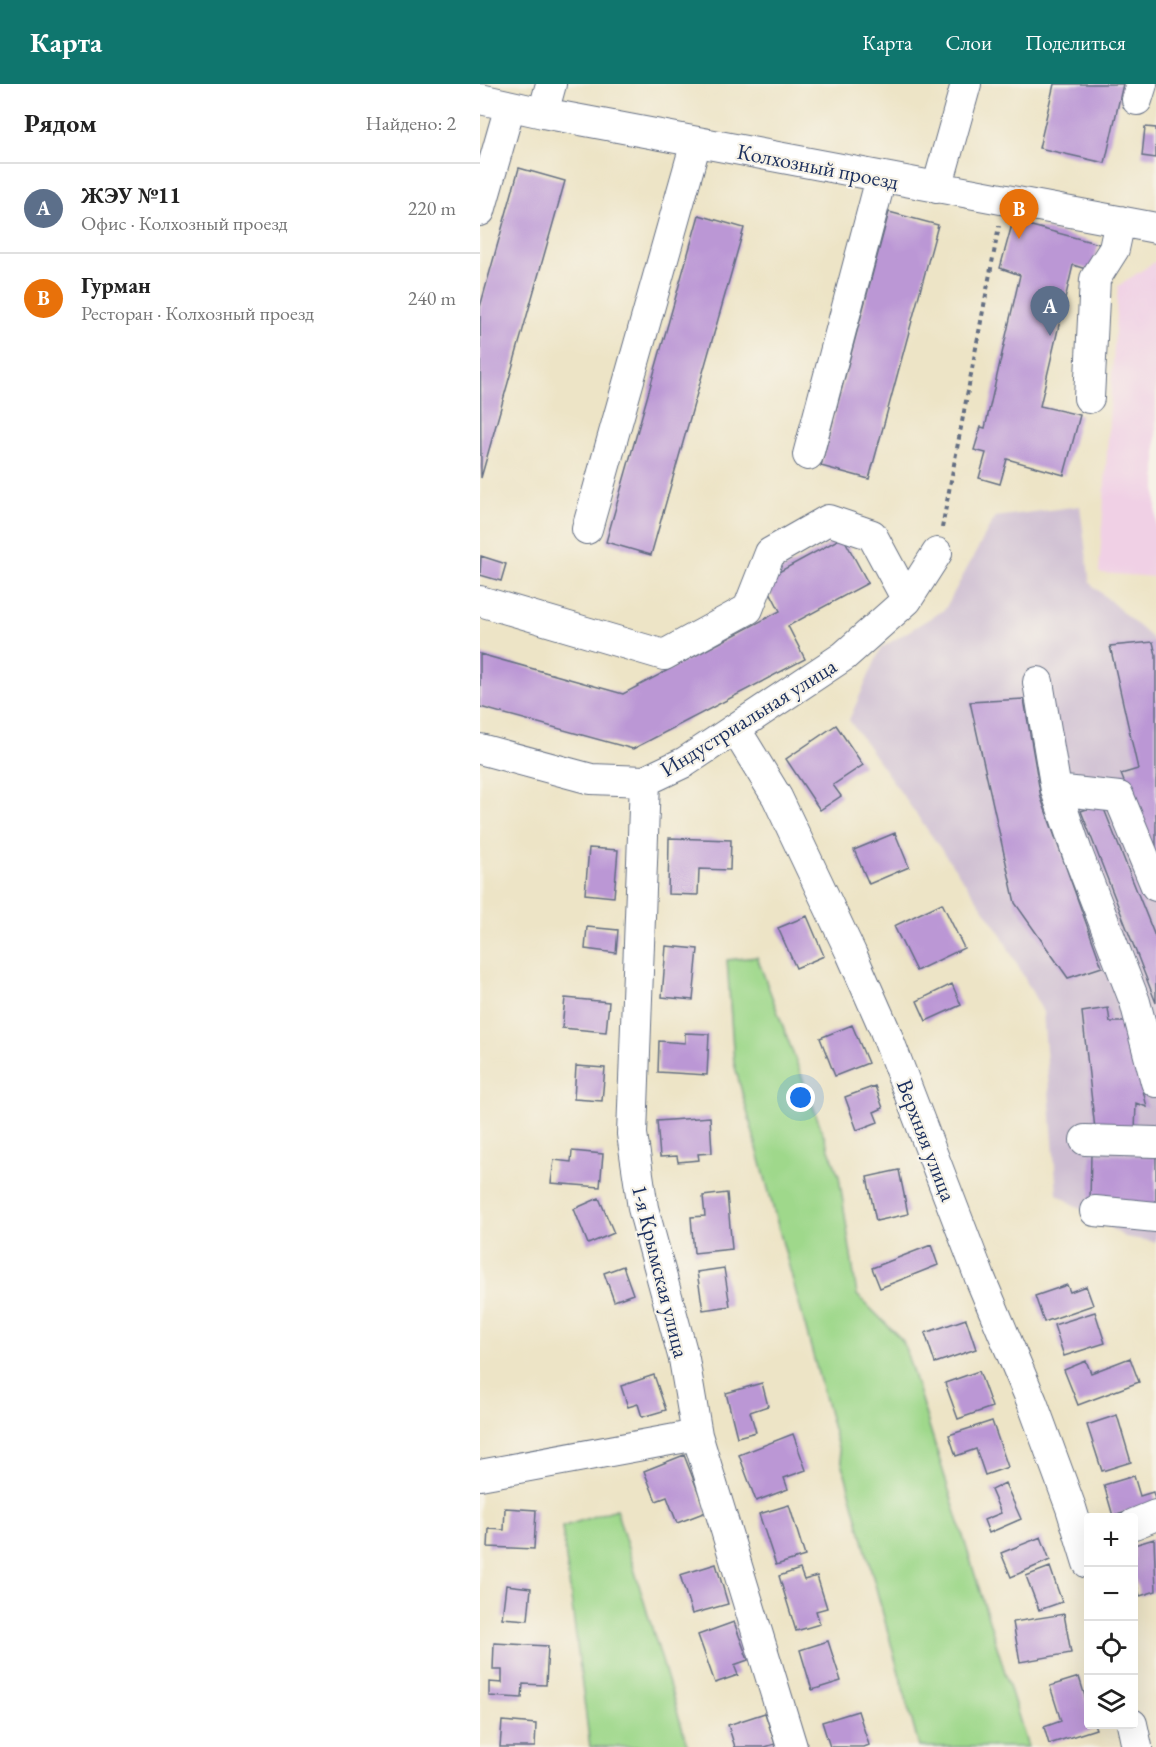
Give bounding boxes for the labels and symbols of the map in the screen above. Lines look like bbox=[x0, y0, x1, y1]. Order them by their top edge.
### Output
street label: Колхозный проезд bbox=[735, 137, 901, 196]
pin: B bbox=[1000, 190, 1038, 239]
pin: A bbox=[1030, 286, 1070, 336]
street label: Индустриальная улица bbox=[655, 651, 842, 784]
street label: Верхняя улица bbox=[890, 1075, 963, 1206]
your location bbox=[786, 1083, 815, 1112]
street label: 1-я Крымская улица bbox=[625, 1182, 696, 1361]

